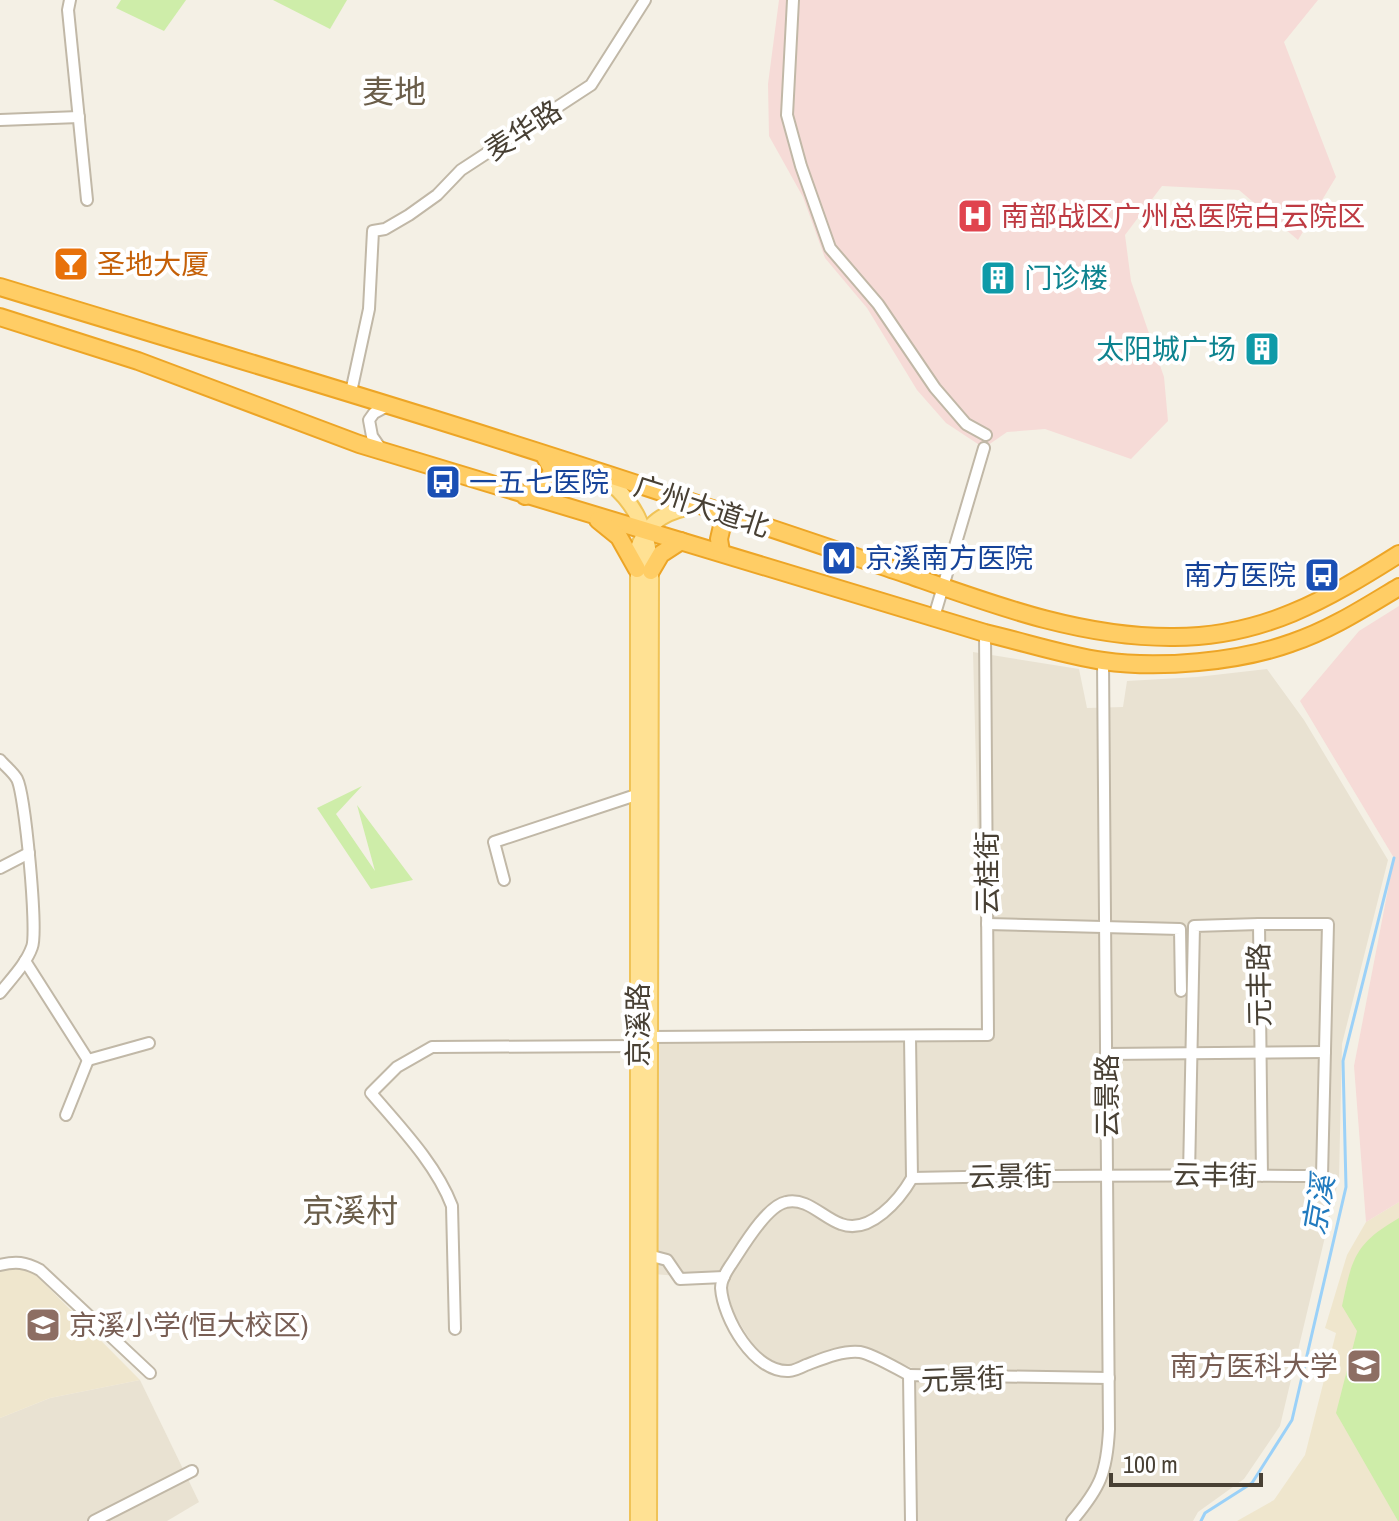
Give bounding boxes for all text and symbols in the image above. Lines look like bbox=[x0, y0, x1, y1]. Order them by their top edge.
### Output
district label: 麦地 bbox=[362, 70, 426, 113]
street label: 麦华路 bbox=[477, 91, 569, 169]
hospital icon: 南部战区广州总医院白云院区 bbox=[956, 197, 994, 235]
place label: 南部战区广州总医院白云院区 bbox=[1001, 197, 1365, 235]
bar icon: 圣地大厦 bbox=[52, 245, 90, 283]
place label: 圣地大厦 bbox=[97, 245, 209, 283]
building icon: 门诊楼 bbox=[979, 259, 1017, 297]
place label: 门诊楼 bbox=[1024, 259, 1108, 297]
place label: 太阳城广场 bbox=[1096, 330, 1236, 368]
building icon: 太阳城广场 bbox=[1243, 330, 1281, 368]
bus stop icon: 一五七医院 bbox=[424, 463, 462, 501]
place label: 一五七医院 bbox=[469, 463, 609, 501]
street label: 广州大道北 bbox=[630, 466, 774, 546]
metro station icon: 京溪南方医院 bbox=[820, 539, 858, 577]
place label: 京溪南方医院 bbox=[865, 539, 1033, 577]
place label: 南方医院 bbox=[1184, 556, 1296, 594]
bus stop icon: 南方医院 bbox=[1303, 556, 1341, 594]
street label: 云桂街 bbox=[968, 831, 1006, 915]
street label: 元丰路 bbox=[1239, 943, 1279, 1027]
street label: 京溪路 bbox=[619, 983, 657, 1067]
street label: 云景路 bbox=[1088, 1054, 1126, 1138]
street label: 云丰街 bbox=[1173, 1155, 1257, 1195]
street label: 云景街 bbox=[968, 1156, 1052, 1196]
water label: 京溪 bbox=[1293, 1169, 1343, 1238]
district label: 京溪村 bbox=[302, 1189, 398, 1232]
school or university icon: 京溪小学(恒大校区) bbox=[24, 1306, 62, 1344]
place label: 京溪小学(恒大校区) bbox=[69, 1306, 308, 1344]
place label: 南方医科大学 bbox=[1170, 1347, 1338, 1385]
school or university icon: 南方医科大学 bbox=[1345, 1347, 1383, 1385]
street label: 元景街 bbox=[920, 1359, 1006, 1399]
scale bar bbox=[1111, 1437, 1261, 1487]
text: 100 m bbox=[1123, 1448, 1178, 1480]

